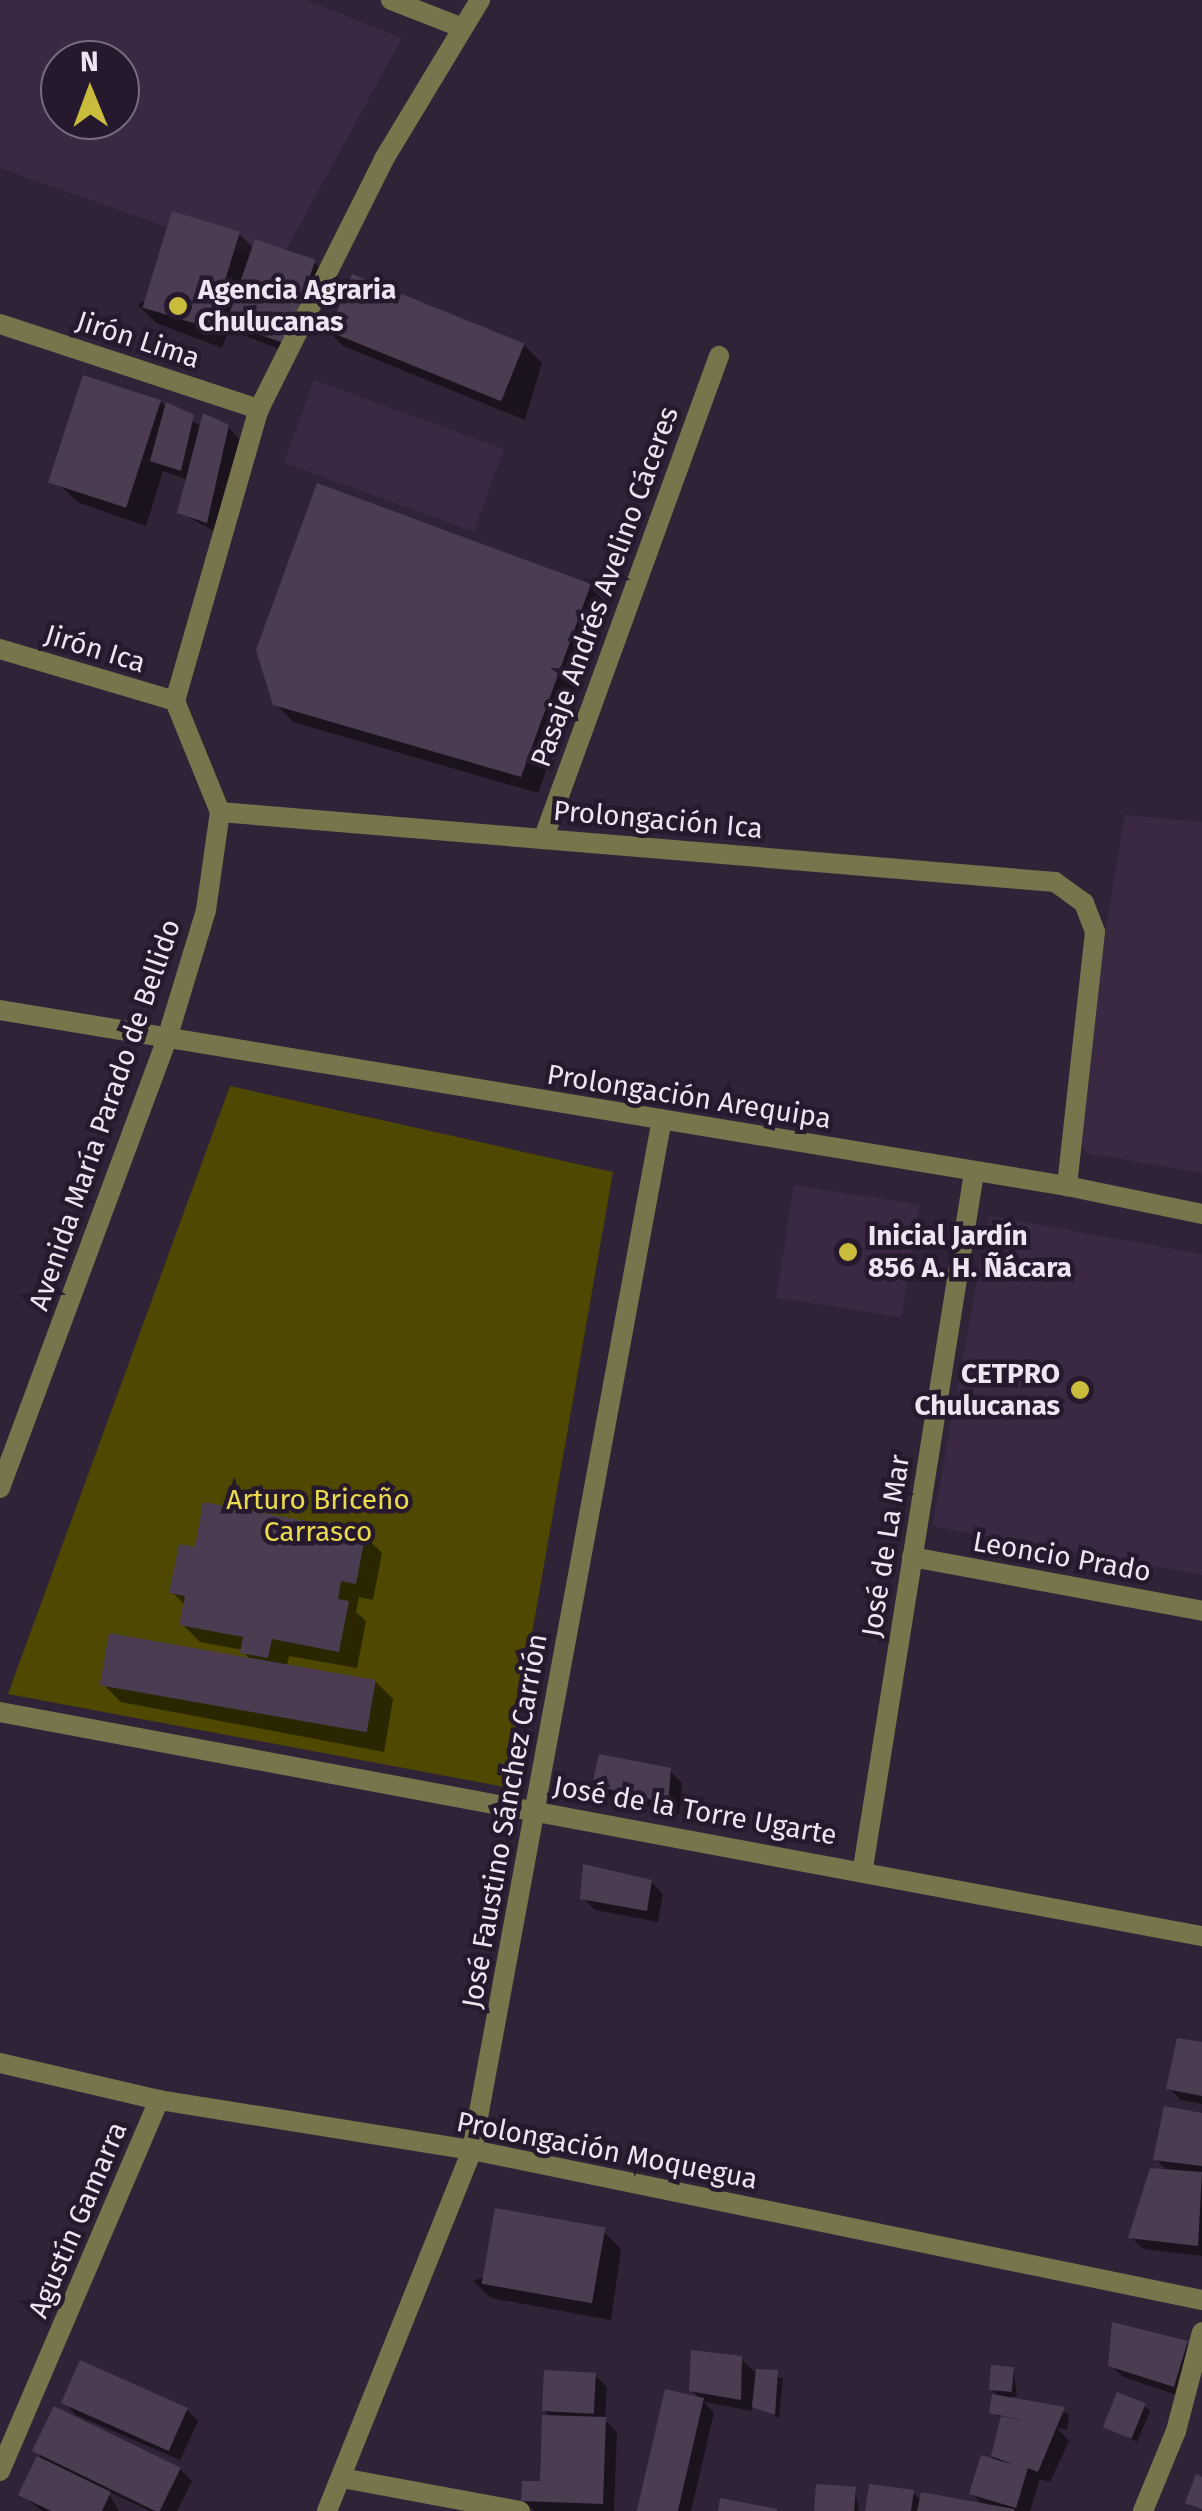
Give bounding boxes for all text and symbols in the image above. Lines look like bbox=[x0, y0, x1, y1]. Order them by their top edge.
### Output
north arrow bbox=[40, 40, 140, 140]
text: N bbox=[80, 45, 99, 78]
place label: Agencia Agraria Chulucanas bbox=[198, 273, 396, 339]
marker: Agencia Agraria Chulucanas bbox=[167, 295, 189, 317]
street label: Jirón Lima bbox=[72, 304, 204, 376]
street label: Pasaje Andrés Avelino Cáceres bbox=[524, 402, 686, 772]
street label: Jirón Ica bbox=[41, 618, 149, 680]
street label: Prolongación Ica bbox=[552, 794, 764, 846]
street label: Avenida María Parado de Bellido bbox=[22, 915, 188, 1315]
street label: Prolongación Arequipa bbox=[544, 1058, 834, 1136]
place label: Inicial Jardín 856 A. H. Ñácara bbox=[868, 1219, 1072, 1285]
marker: Inicial Jardín 856 A. H. Ñácara bbox=[837, 1241, 859, 1263]
place label: CETPRO Chulucanas bbox=[914, 1357, 1060, 1423]
marker: CETPRO Chulucanas bbox=[1069, 1379, 1091, 1401]
street label: José de La Mar bbox=[855, 1452, 917, 1640]
park label: Arturo Briceño Carrasco bbox=[226, 1483, 410, 1549]
street label: Leoncio Prado bbox=[970, 1525, 1154, 1589]
street label: José Faustino Sánchez Carrión bbox=[455, 1631, 555, 2011]
street label: José de la Torre Ugarte bbox=[551, 1770, 839, 1852]
street label: Prolongación Moquegua bbox=[454, 2105, 760, 2197]
street label: Agustín Gamarra bbox=[22, 2117, 134, 2323]

